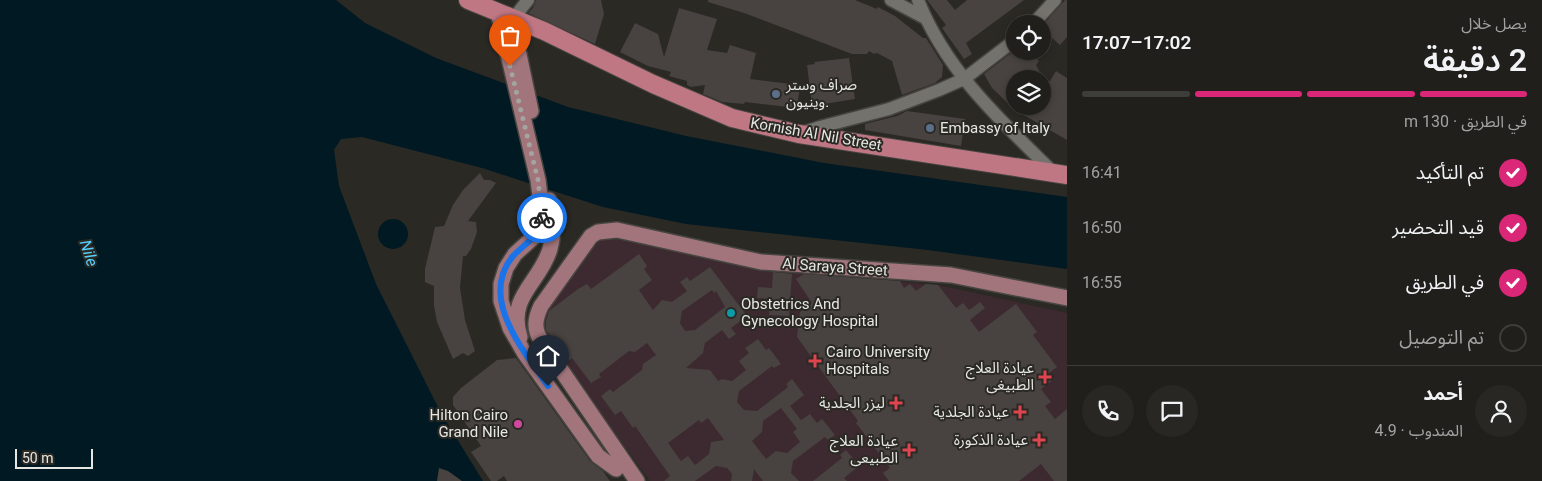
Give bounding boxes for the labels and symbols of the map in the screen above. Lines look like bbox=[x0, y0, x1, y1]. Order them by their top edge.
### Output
pin bbox=[489, 15, 531, 66]
place label: صراف وستر وينيون. bbox=[785, 76, 857, 111]
marker: صراف وستر وينيون. bbox=[770, 88, 782, 100]
street label: Kornish Al Nil Street bbox=[749, 114, 883, 154]
place label: Embassy of Italy bbox=[940, 119, 1050, 137]
marker: Embassy of Italy bbox=[924, 122, 936, 134]
courier bbox=[517, 193, 567, 243]
water label: Nile bbox=[76, 237, 102, 269]
street label: Al Saraya Street bbox=[782, 254, 888, 280]
place label: Obstetrics And Gynecology Hospital bbox=[741, 295, 878, 330]
marker: Obstetrics And Gynecology Hospital bbox=[725, 307, 737, 319]
pin bbox=[527, 335, 569, 386]
place label: Cairo University Hospitals bbox=[826, 343, 930, 378]
marker: Cairo University Hospitals bbox=[808, 354, 822, 368]
place label: عيادة العلاج الطبيغى bbox=[966, 359, 1034, 394]
marker: عيادة العلاج الطبيغى bbox=[1038, 370, 1052, 384]
place label: ليزر الجلدية bbox=[819, 394, 885, 412]
marker: ليزر الجلدية bbox=[889, 396, 903, 410]
place label: عيادة الجلدية bbox=[933, 403, 1009, 421]
marker: عيادة الجلدية bbox=[1013, 405, 1027, 419]
place label: Hilton Cairo Grand Nile bbox=[430, 406, 508, 441]
marker: Hilton Cairo Grand Nile bbox=[512, 418, 524, 430]
place label: عيادة الذكورة bbox=[954, 431, 1028, 449]
place label: عيادة العلاج الطبيعى bbox=[830, 432, 898, 467]
marker: عيادة الذكورة bbox=[1032, 433, 1046, 447]
marker: عيادة العلاج الطبيعى bbox=[902, 443, 916, 457]
scale bar bbox=[15, 446, 92, 469]

